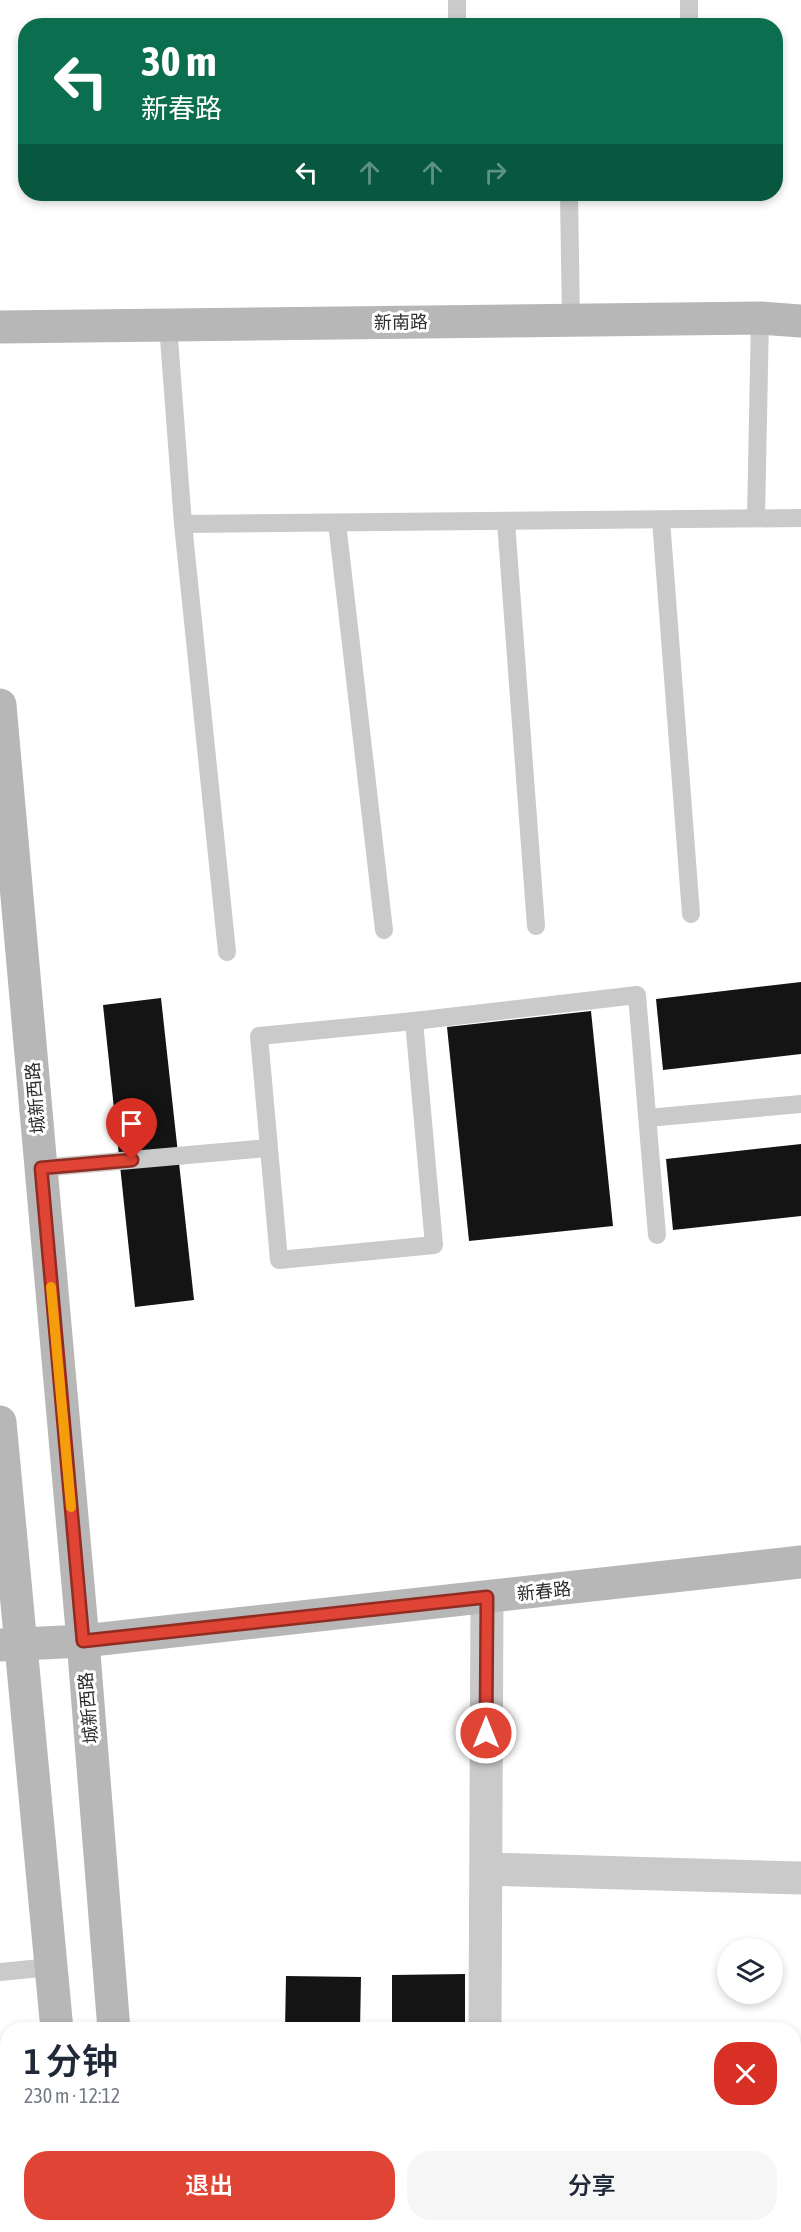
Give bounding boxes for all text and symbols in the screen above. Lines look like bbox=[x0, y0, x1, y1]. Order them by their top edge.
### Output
text: 30 m bbox=[141, 37, 216, 85]
icon: left bbox=[42, 42, 120, 120]
text: 新春路 bbox=[141, 93, 222, 124]
icon: left bbox=[290, 156, 323, 189]
icon: ahead bbox=[353, 156, 386, 189]
icon: ahead bbox=[416, 156, 449, 189]
icon: right bbox=[479, 156, 512, 189]
street label: 新南路 bbox=[374, 311, 428, 333]
street label: 城新西路 bbox=[21, 1061, 49, 1135]
pin bbox=[106, 1098, 157, 1160]
icon: arrive bbox=[115, 1107, 148, 1140]
street label: 新春路 bbox=[516, 1578, 572, 1604]
street label: 城新西路 bbox=[74, 1671, 102, 1745]
position arrow bbox=[454, 1701, 518, 1765]
map controls bbox=[717, 1938, 783, 2004]
button: layers bbox=[717, 1938, 783, 2004]
text: 1 分钟 bbox=[24, 2040, 118, 2082]
button: close bbox=[714, 2042, 777, 2105]
text: 230 m · 12:12 bbox=[24, 2084, 120, 2107]
button: 退出 bbox=[24, 2151, 395, 2220]
button: 分享 bbox=[407, 2151, 777, 2220]

